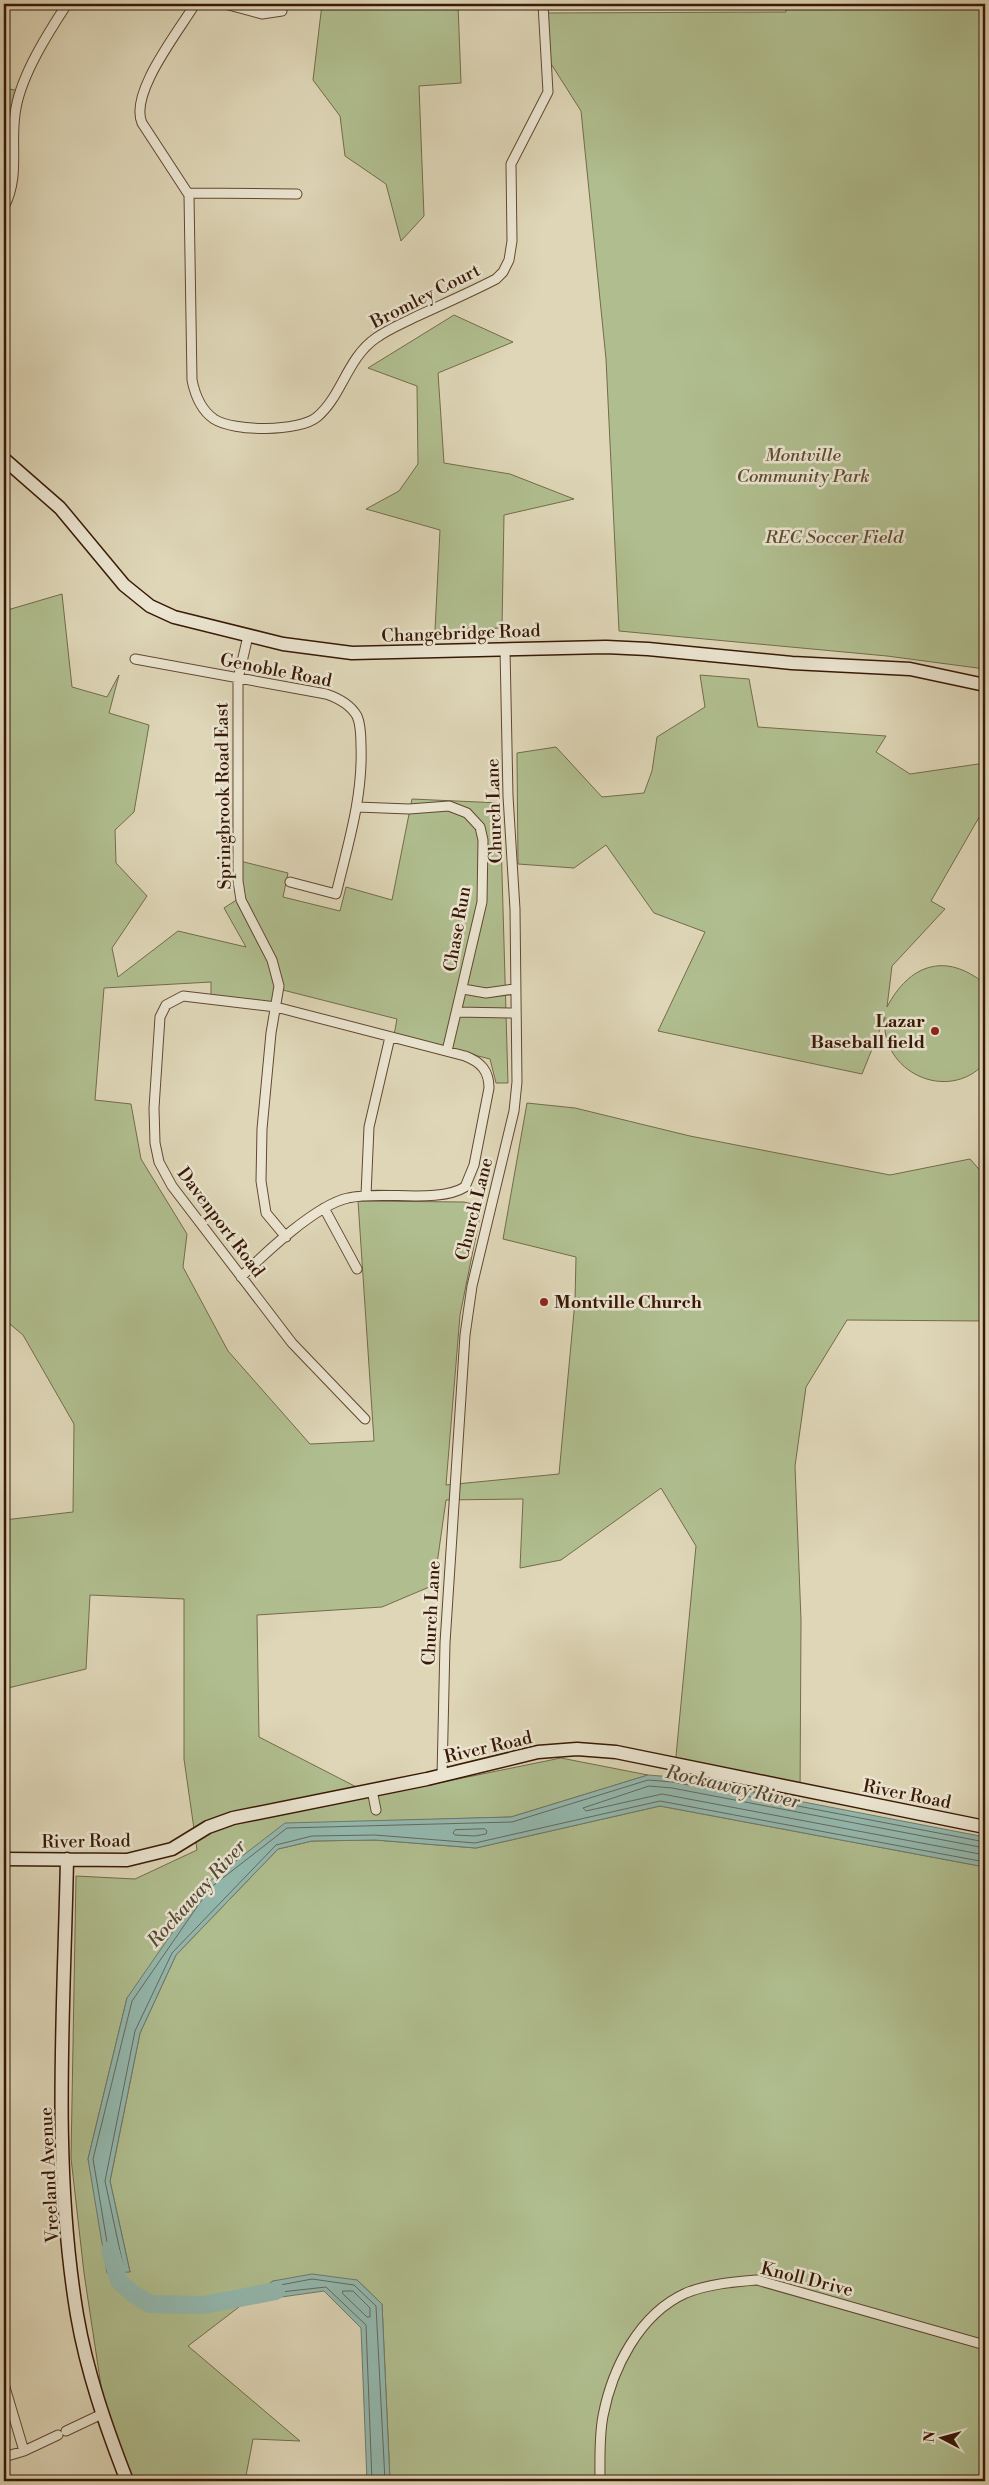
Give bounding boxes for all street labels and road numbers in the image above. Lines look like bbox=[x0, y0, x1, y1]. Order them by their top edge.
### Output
street label: Bromley Court bbox=[366, 259, 485, 334]
street label: Changebridge Road bbox=[381, 619, 542, 648]
street label: Genoble Road bbox=[218, 648, 334, 693]
street label: Springbrook Road East bbox=[210, 701, 237, 890]
street label: Church Lane bbox=[481, 758, 508, 864]
street label: Chase Run bbox=[439, 884, 476, 974]
street label: Church Lane bbox=[451, 1155, 498, 1263]
street label: Davenport Road bbox=[172, 1163, 270, 1283]
street label: Church Lane bbox=[417, 1560, 446, 1666]
street label: River Road bbox=[442, 1726, 535, 1769]
street label: River Road bbox=[861, 1775, 954, 1814]
street label: River Road bbox=[41, 1829, 132, 1854]
street label: Vreeland Avenue bbox=[34, 2106, 65, 2244]
street label: Knoll Drive bbox=[758, 2257, 855, 2302]

